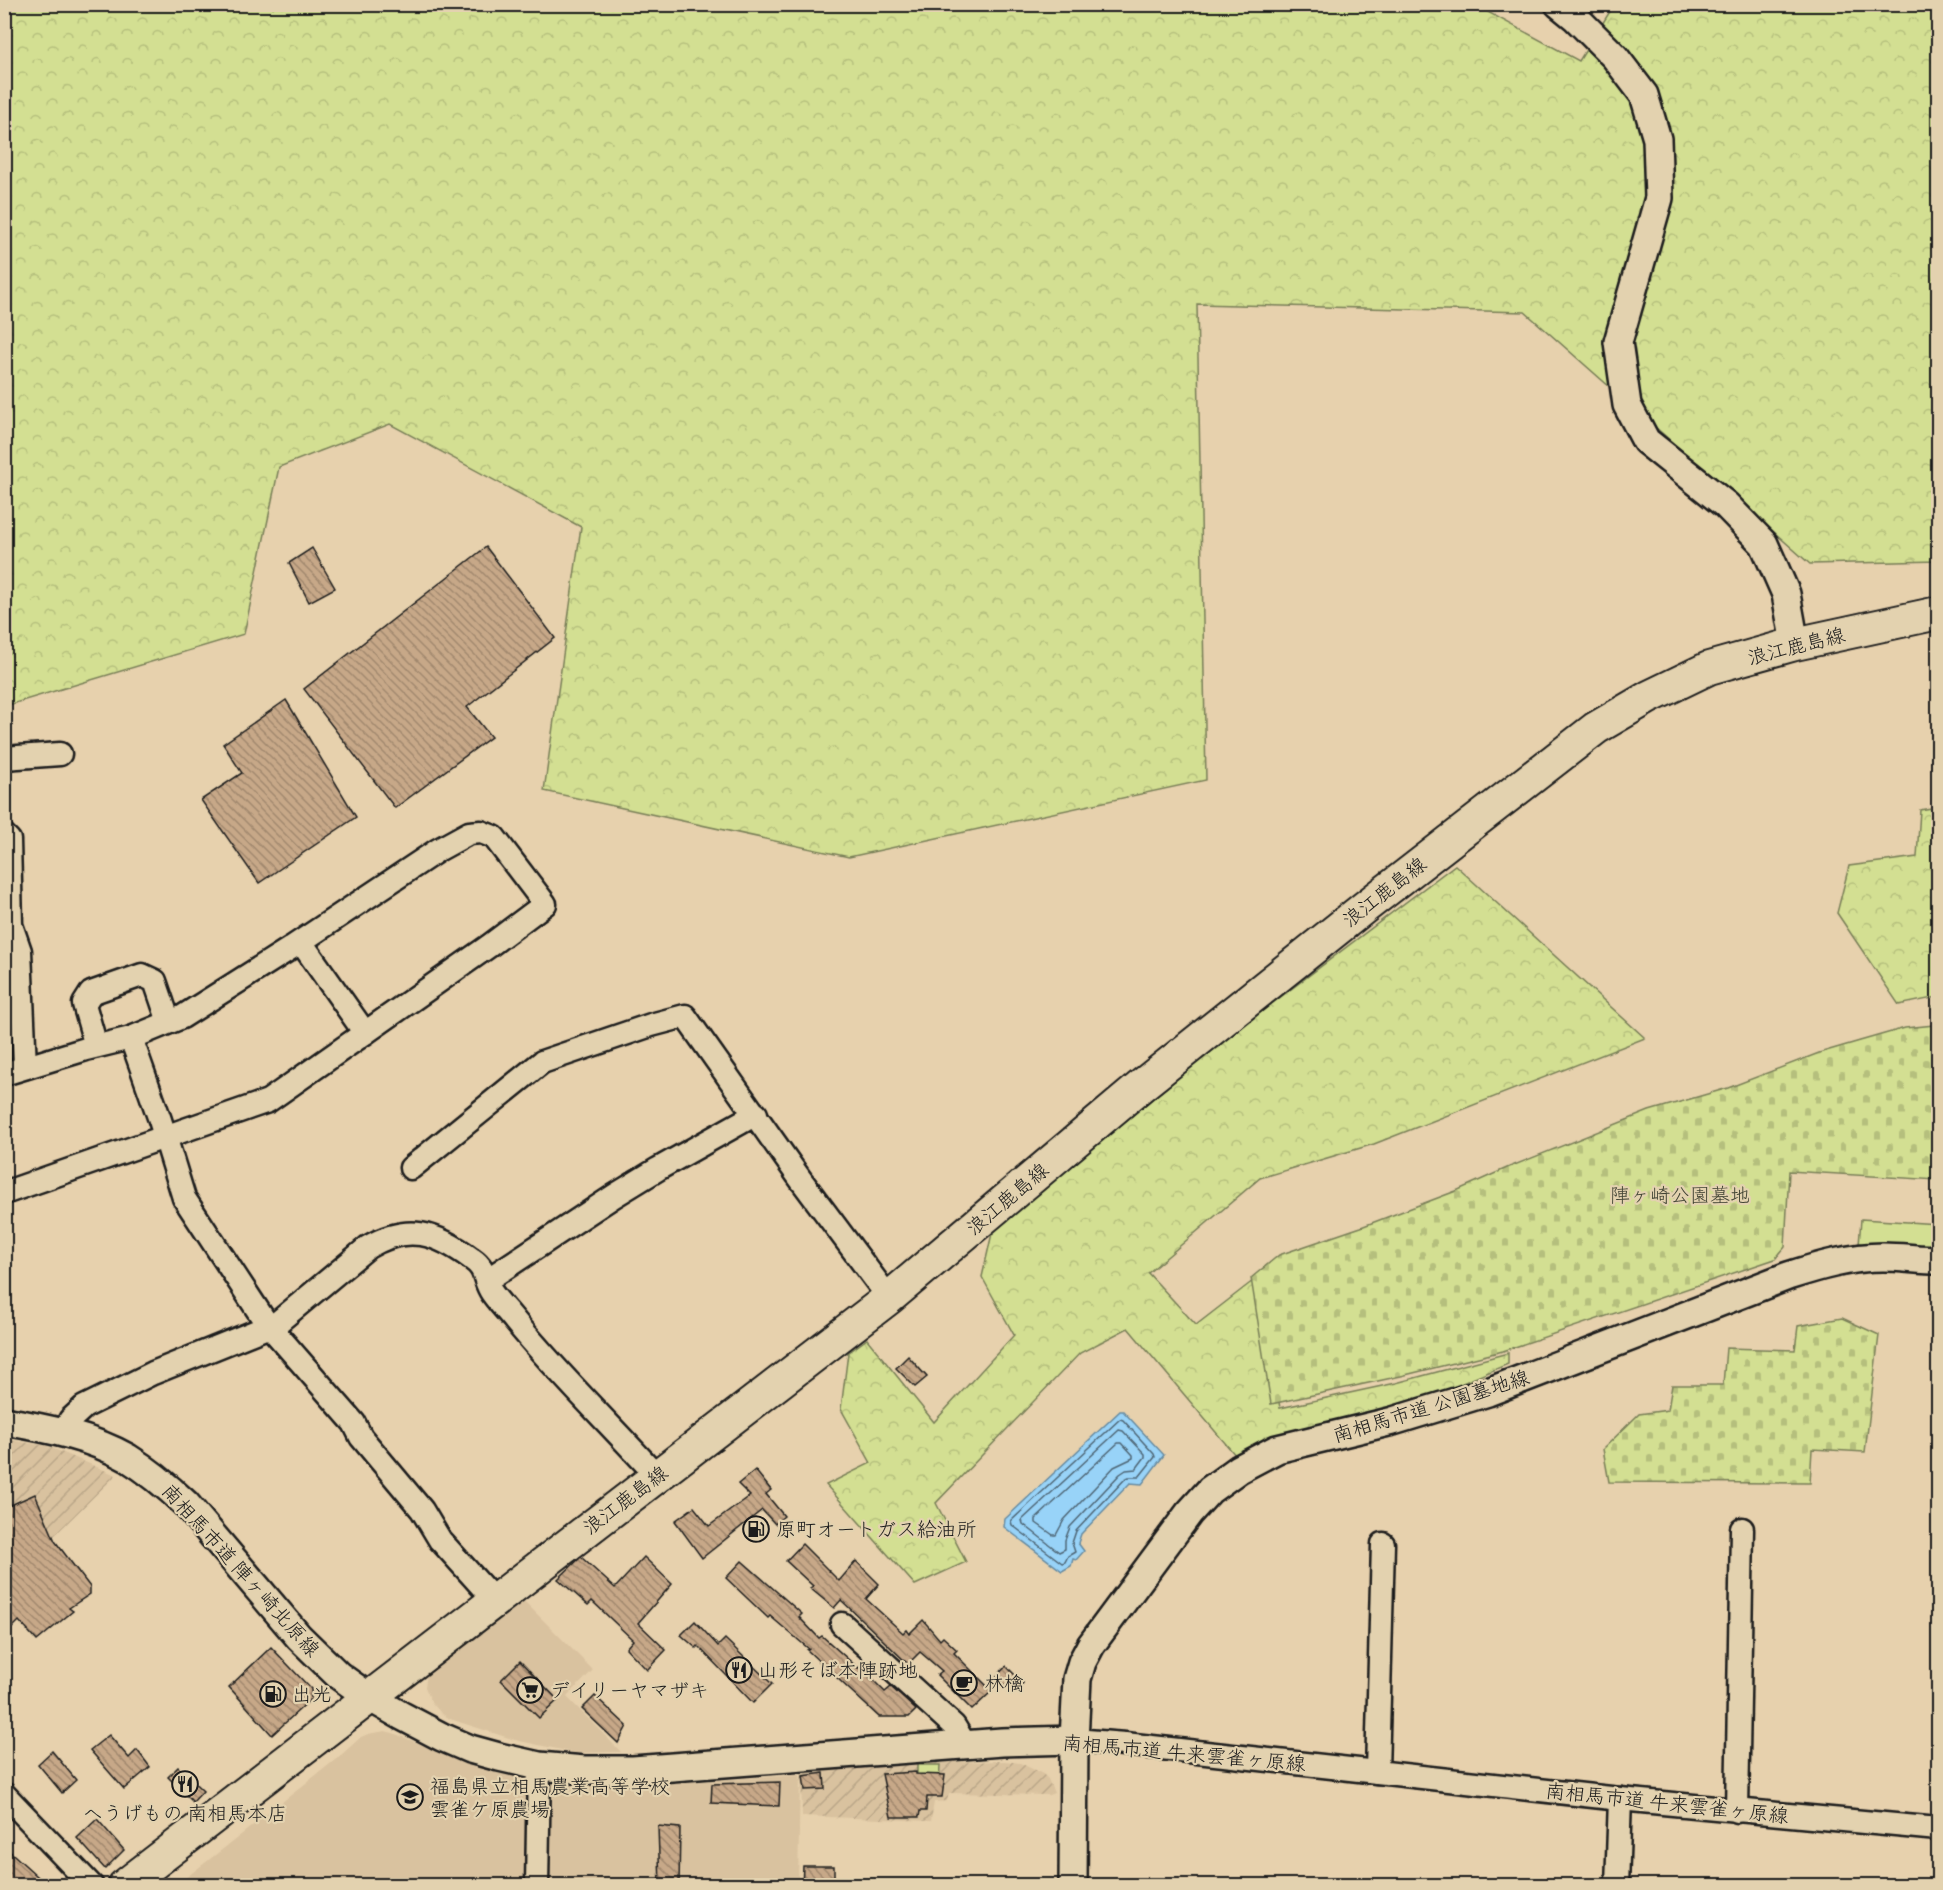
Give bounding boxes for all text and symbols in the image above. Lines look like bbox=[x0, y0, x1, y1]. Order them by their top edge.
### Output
street label: 浪江鹿島線 bbox=[1745, 622, 1848, 671]
street label: 浪江鹿島線 bbox=[1337, 852, 1431, 933]
street label: 浪江鹿島線 bbox=[961, 1158, 1054, 1241]
park label: 陣ヶ崎公園墓地 bbox=[1610, 1183, 1750, 1208]
street label: 南相馬市道 公園墓地線 bbox=[1330, 1365, 1533, 1448]
street label: 浪江鹿島線 bbox=[578, 1460, 673, 1540]
street label: 南相馬市道 陣ヶ崎北原線 bbox=[156, 1479, 325, 1662]
fuel station icon: 原町オートガス給油所 bbox=[741, 1514, 771, 1544]
place label: 原町オートガス給油所 bbox=[776, 1517, 976, 1542]
restaurant icon: 山形そば本陣跡地 bbox=[724, 1655, 754, 1685]
place label: 山形そば本陣跡地 bbox=[758, 1658, 918, 1683]
cafe icon: 林檎 bbox=[949, 1668, 979, 1698]
place label: 林檎 bbox=[984, 1671, 1024, 1696]
supermarket icon: デイリーヤマザキ bbox=[515, 1675, 545, 1705]
place label: デイリーヤマザキ bbox=[550, 1678, 709, 1703]
fuel station icon: 出光 bbox=[258, 1679, 288, 1709]
place label: 出光 bbox=[292, 1682, 332, 1707]
street label: 南相馬市道 牛来雲雀ヶ原線 bbox=[1061, 1730, 1307, 1777]
restaurant icon: へうげもの 南相馬本店 bbox=[170, 1769, 200, 1799]
place label: 福島県立相馬農業高等学校 雲雀ケ原農場 bbox=[430, 1774, 670, 1822]
street label: 南相馬市道 牛来雲雀ヶ原線 bbox=[1544, 1778, 1790, 1829]
school or university icon: 福島県立相馬農業高等学校 雲雀ケ原農場 bbox=[395, 1782, 425, 1812]
place label: へうげもの 南相馬本店 bbox=[83, 1801, 287, 1826]

